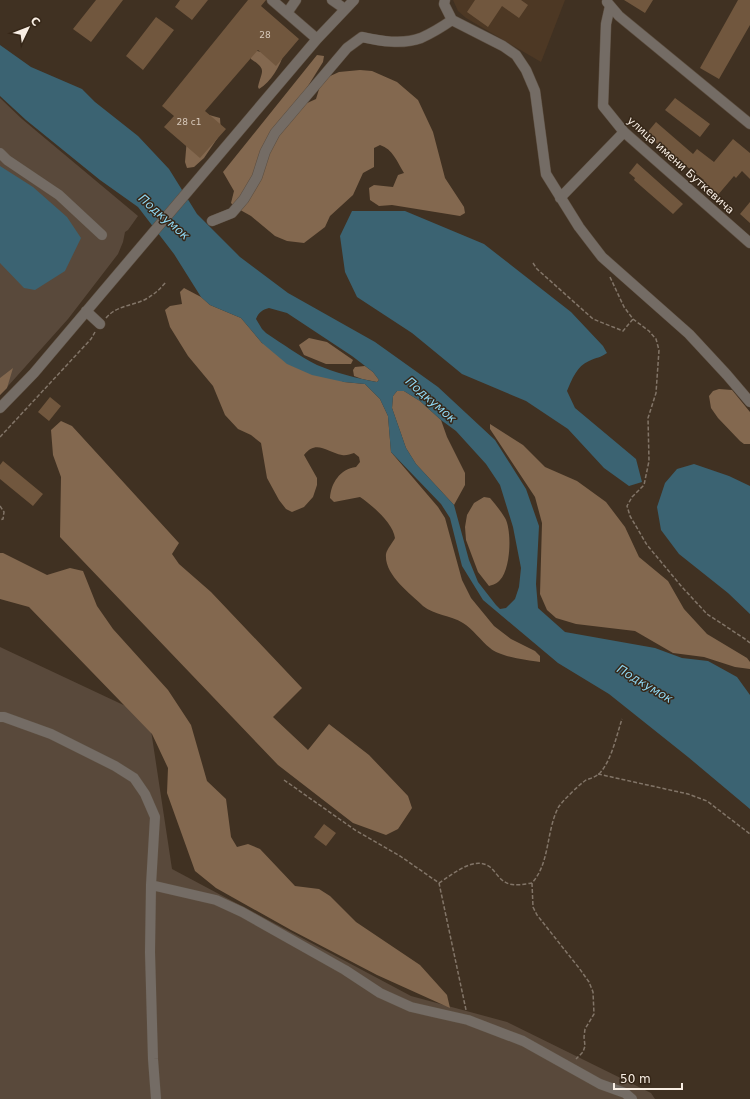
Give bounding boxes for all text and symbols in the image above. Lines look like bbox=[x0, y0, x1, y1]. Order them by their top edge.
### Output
north arrow bbox=[8, 8, 48, 48]
text: С bbox=[27, 14, 42, 29]
house number: 28 bbox=[259, 30, 271, 40]
street label: улица имени Буткевича bbox=[625, 114, 737, 217]
house number: 28 с1 bbox=[177, 117, 202, 127]
water label: Подкумок bbox=[136, 191, 193, 243]
water label: Подкумок bbox=[403, 374, 460, 426]
water label: Подкумок bbox=[615, 662, 676, 707]
scale bar bbox=[614, 1065, 682, 1091]
text: 50 m bbox=[620, 1072, 651, 1086]

